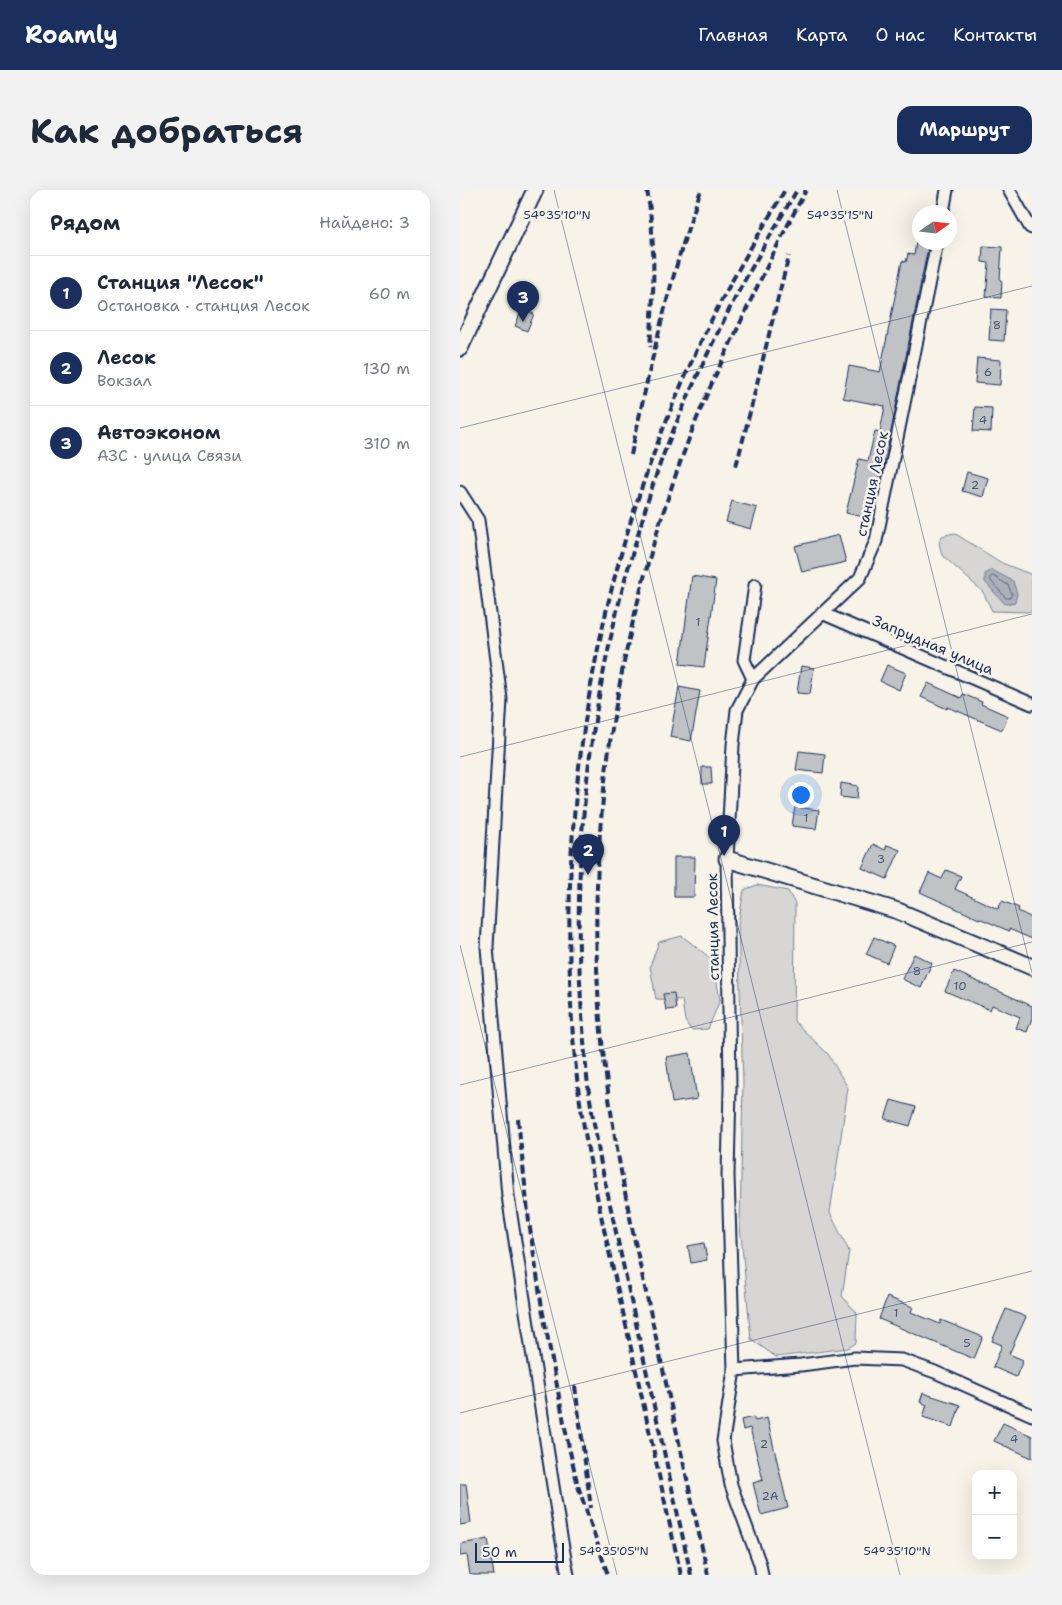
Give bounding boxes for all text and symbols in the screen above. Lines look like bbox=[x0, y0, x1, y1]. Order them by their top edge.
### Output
text: Roamly bbox=[25, 19, 118, 51]
text: Главная bbox=[698, 23, 768, 47]
text: Карта bbox=[796, 23, 848, 47]
text: О нас bbox=[876, 23, 925, 47]
text: Контакты bbox=[953, 23, 1037, 47]
button: Маршрут bbox=[897, 106, 1032, 154]
text: Как добраться bbox=[30, 107, 303, 154]
north arrow bbox=[912, 205, 957, 250]
text: 54°35'10"N bbox=[523, 207, 591, 223]
text: 54°35'15"N bbox=[807, 207, 873, 223]
text: Рядом bbox=[50, 209, 120, 237]
text: Найдено: 3 bbox=[319, 212, 410, 233]
text: Станция "Лесок" bbox=[97, 270, 264, 295]
pin: 3 bbox=[507, 281, 539, 322]
text: 1 bbox=[62, 283, 70, 304]
text: 60 m bbox=[369, 283, 410, 304]
text: Остановка · станция Лесок bbox=[97, 295, 310, 316]
house number: 8 bbox=[993, 317, 1001, 333]
text: Лесок bbox=[97, 345, 156, 370]
text: 2 bbox=[60, 358, 72, 379]
text: 130 m bbox=[363, 358, 410, 379]
house number: 6 bbox=[984, 364, 992, 380]
text: Вокзал bbox=[97, 370, 152, 391]
house number: 4 bbox=[979, 412, 987, 428]
text: Автоэконом bbox=[97, 420, 221, 445]
street label: станция Лесок bbox=[851, 429, 893, 539]
text: 3 bbox=[60, 433, 72, 454]
text: 310 m bbox=[363, 433, 410, 454]
text: АЗС · улица Связи bbox=[97, 445, 242, 466]
house number: 2 bbox=[971, 477, 979, 493]
street label: Запрудная улица bbox=[869, 610, 997, 680]
house number: 1 bbox=[695, 614, 701, 630]
your location bbox=[788, 782, 814, 808]
house number: 1 bbox=[803, 810, 809, 826]
pin: 1 bbox=[708, 815, 740, 856]
pin: 2 bbox=[572, 834, 604, 875]
house number: 3 bbox=[877, 851, 885, 867]
street label: станция Лесок bbox=[702, 873, 724, 981]
house number: 8 bbox=[913, 963, 921, 979]
house number: 10 bbox=[953, 978, 967, 994]
house number: 1 bbox=[893, 1305, 899, 1321]
house number: 5 bbox=[963, 1335, 971, 1351]
house number: 4 bbox=[1010, 1431, 1018, 1447]
house number: 2 bbox=[760, 1436, 768, 1452]
map controls bbox=[972, 1470, 1017, 1560]
button: + bbox=[972, 1470, 1017, 1515]
house number: 2А bbox=[761, 1488, 779, 1504]
button: − bbox=[972, 1515, 1017, 1560]
scale bar bbox=[475, 1540, 564, 1563]
text: 50 m bbox=[482, 1543, 517, 1561]
text: 54°35'05"N bbox=[579, 1543, 649, 1559]
text: 54°35'10"N bbox=[863, 1543, 931, 1559]

